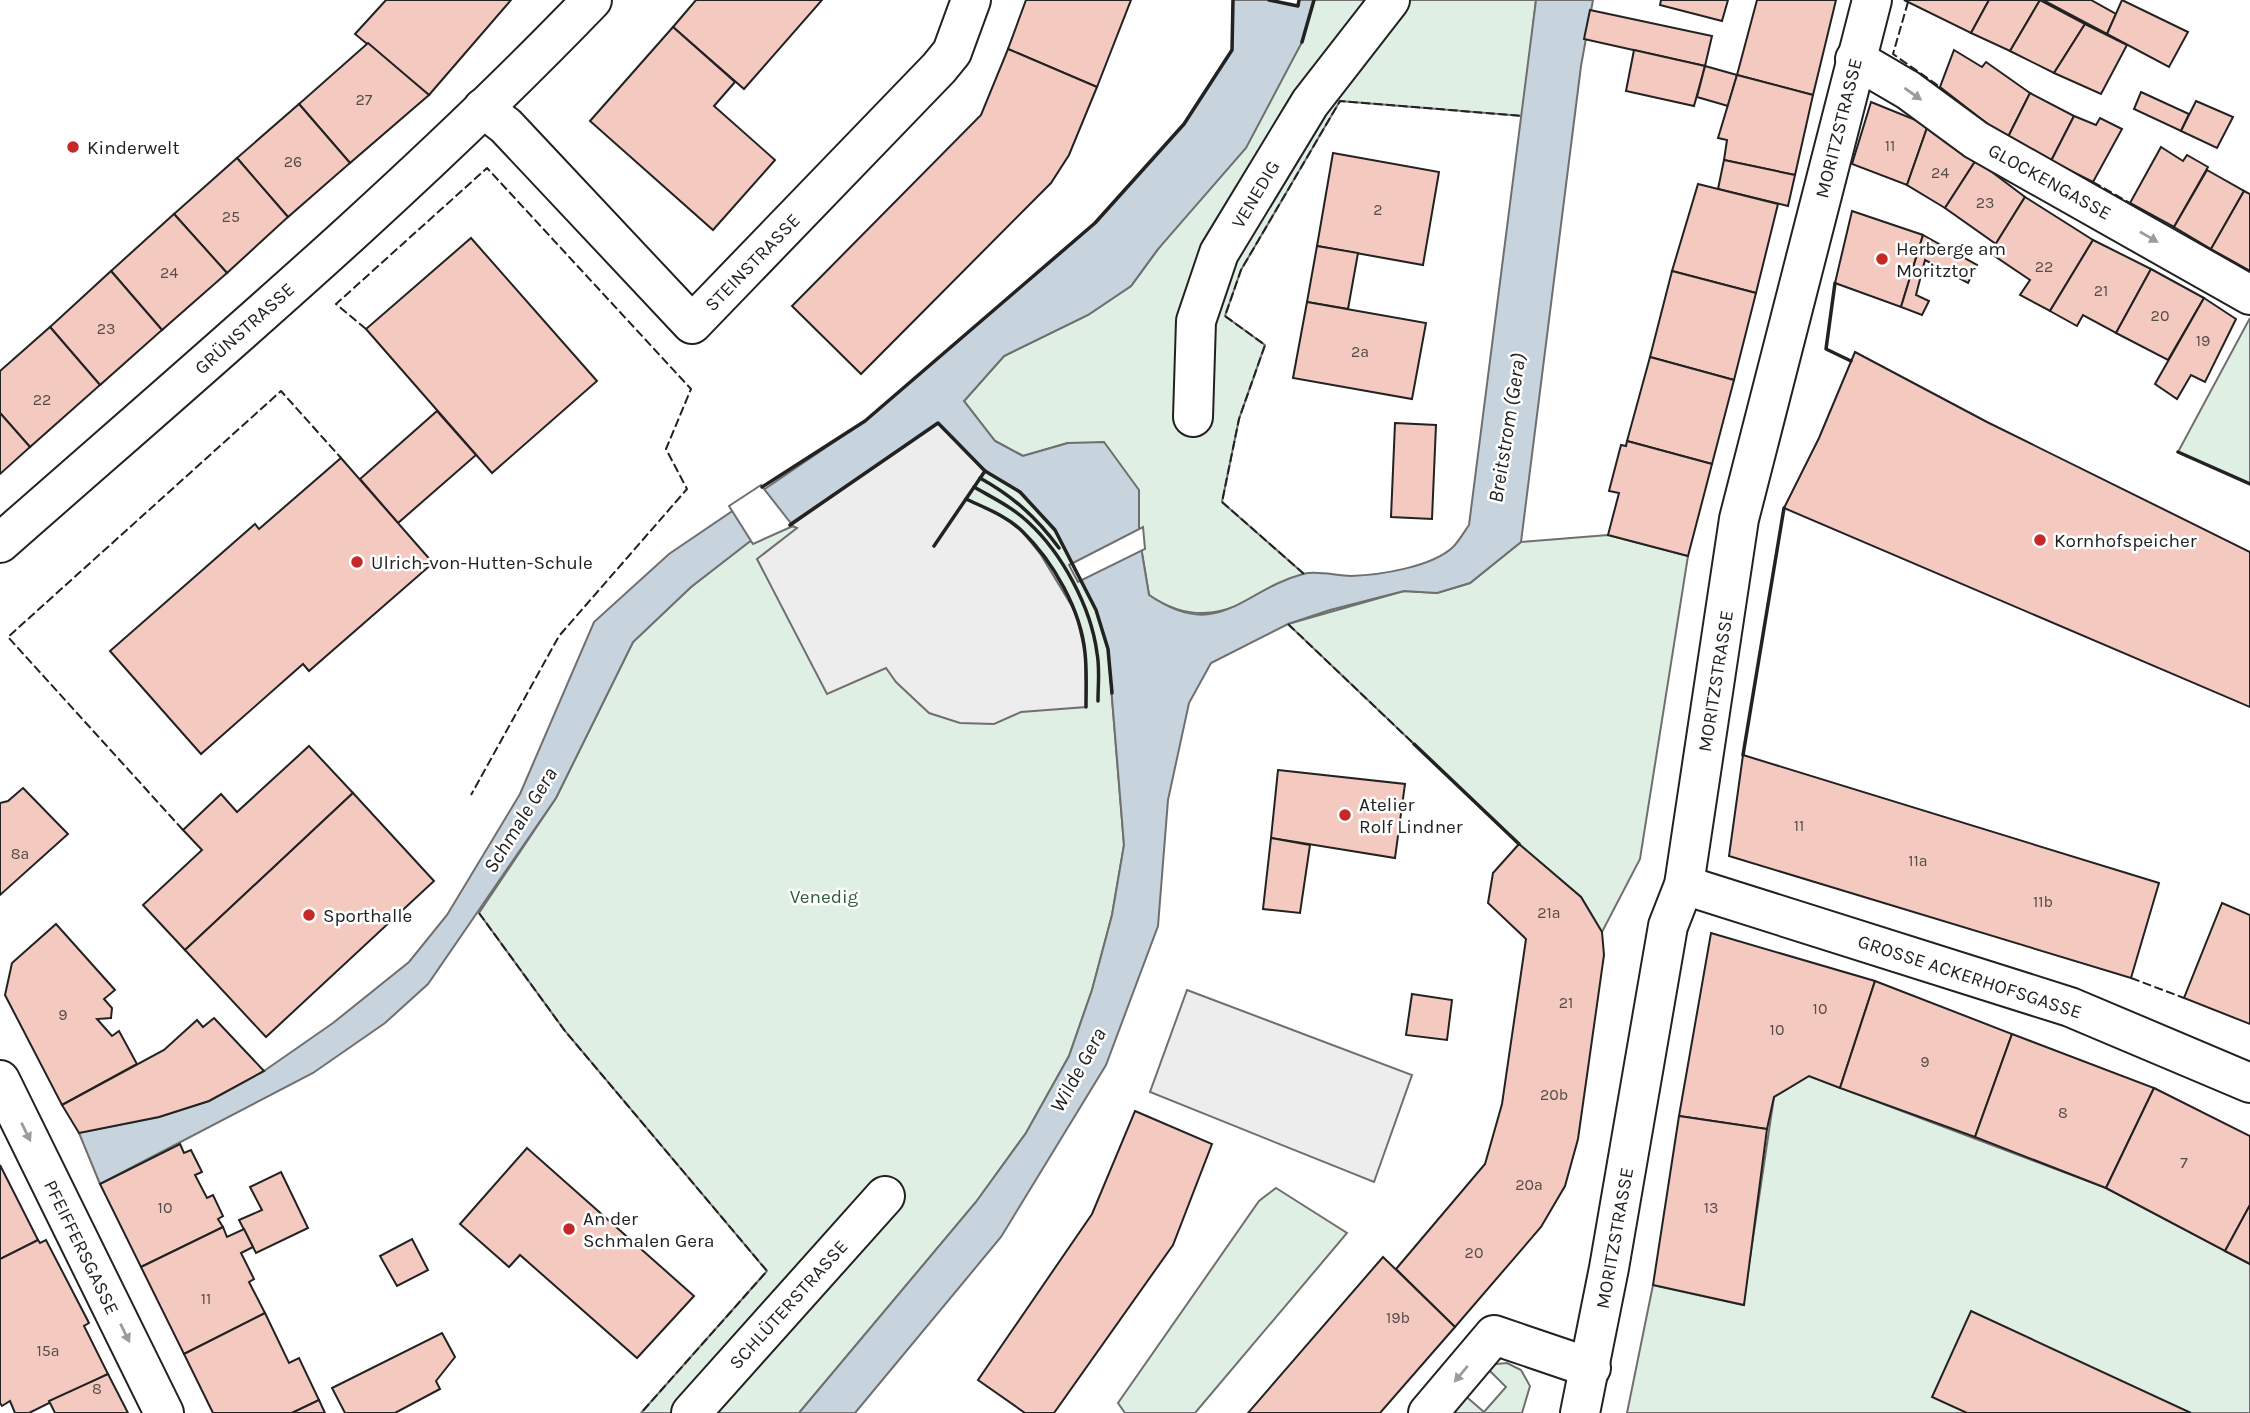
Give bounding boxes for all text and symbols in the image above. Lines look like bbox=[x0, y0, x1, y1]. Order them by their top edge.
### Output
street label: MORITZSTRASSE bbox=[1811, 56, 1867, 200]
one-way arrow bbox=[1904, 87, 1922, 101]
house number: 27 bbox=[356, 90, 373, 109]
house number: 11 bbox=[1885, 136, 1895, 155]
place label: Kinderwelt bbox=[87, 137, 180, 159]
marker: Kinderwelt bbox=[65, 139, 81, 155]
street label: GLOCKENGASSE bbox=[1984, 139, 2115, 225]
house number: 26 bbox=[284, 152, 302, 171]
street label: VENEDIG bbox=[1227, 157, 1285, 232]
house number: 24 bbox=[1931, 163, 1949, 182]
house number: 23 bbox=[1976, 193, 1994, 212]
house number: 2 bbox=[1373, 200, 1383, 219]
house number: 25 bbox=[222, 207, 240, 226]
street label: STEINSTRASSE bbox=[701, 209, 805, 316]
one-way arrow bbox=[2140, 231, 2159, 244]
place label: Herberge am Moritztor bbox=[1896, 238, 2006, 282]
marker: Herberge am Moritztor bbox=[1874, 251, 1890, 267]
house number: 22 bbox=[2035, 257, 2053, 276]
house number: 24 bbox=[160, 263, 178, 282]
street label: GRÜNSTRASSE bbox=[190, 278, 299, 379]
house number: 21 bbox=[2094, 281, 2108, 300]
house number: 20 bbox=[2151, 306, 2169, 325]
house number: 23 bbox=[97, 319, 115, 338]
house number: 19 bbox=[2196, 331, 2210, 350]
house number: 2a bbox=[1351, 342, 1369, 361]
water label: Breitstrom (Gera) bbox=[1483, 351, 1531, 505]
house number: 22 bbox=[33, 390, 51, 409]
place label: Kornhofspeicher bbox=[2054, 530, 2197, 552]
marker: Kornhofspeicher bbox=[2032, 532, 2048, 548]
place label: Ulrich-von-Hutten-Schule bbox=[371, 552, 593, 574]
marker: Ulrich-von-Hutten-Schule bbox=[349, 554, 365, 570]
street label: MORITZSTRASSE bbox=[1694, 609, 1738, 754]
water label: Schmale Gera bbox=[478, 763, 562, 877]
place label: Atelier Rolf Lindner bbox=[1359, 794, 1463, 838]
marker: Atelier Rolf Lindner bbox=[1337, 807, 1353, 823]
house number: 11 bbox=[1794, 816, 1804, 835]
house number: 8a bbox=[11, 844, 29, 863]
house number: 11a bbox=[1908, 851, 1928, 870]
park label: Venedig bbox=[790, 886, 859, 908]
house number: 11b bbox=[2033, 892, 2053, 911]
house number: 21a bbox=[1537, 903, 1561, 922]
place label: Sporthalle bbox=[323, 905, 412, 927]
marker: Sporthalle bbox=[301, 907, 317, 923]
street label: GROSSE ACKERHOFSGASSE bbox=[1855, 930, 2084, 1024]
house number: 21 bbox=[1559, 993, 1573, 1012]
house number: 10 bbox=[1813, 999, 1827, 1018]
house number: 9 bbox=[58, 1005, 68, 1024]
house number: 10 bbox=[1770, 1020, 1784, 1039]
water label: Wilde Gera bbox=[1045, 1024, 1111, 1116]
house number: 9 bbox=[1920, 1052, 1930, 1071]
house number: 20b bbox=[1540, 1085, 1568, 1104]
house number: 8 bbox=[2058, 1103, 2068, 1122]
one-way arrow bbox=[20, 1122, 31, 1142]
house number: 7 bbox=[2180, 1153, 2188, 1172]
street label: MORITZSTRASSE bbox=[1592, 1166, 1638, 1311]
house number: 20a bbox=[1515, 1175, 1543, 1194]
street label: PFEIFFERSGASSE bbox=[39, 1177, 123, 1318]
house number: 10 bbox=[158, 1198, 172, 1217]
house number: 13 bbox=[1704, 1198, 1718, 1217]
place label: An der Schmalen Gera bbox=[583, 1208, 714, 1252]
marker: An der Schmalen Gera bbox=[561, 1221, 577, 1237]
street label: SCHLÜTERSTRASSE bbox=[725, 1236, 853, 1374]
house number: 20 bbox=[1465, 1243, 1483, 1262]
house number: 11 bbox=[201, 1289, 211, 1308]
house number: 19b bbox=[1386, 1308, 1410, 1327]
one-way arrow bbox=[119, 1323, 130, 1343]
house number: 15a bbox=[36, 1341, 60, 1360]
one-way arrow bbox=[1453, 1365, 1469, 1383]
house number: 8 bbox=[92, 1379, 102, 1398]

